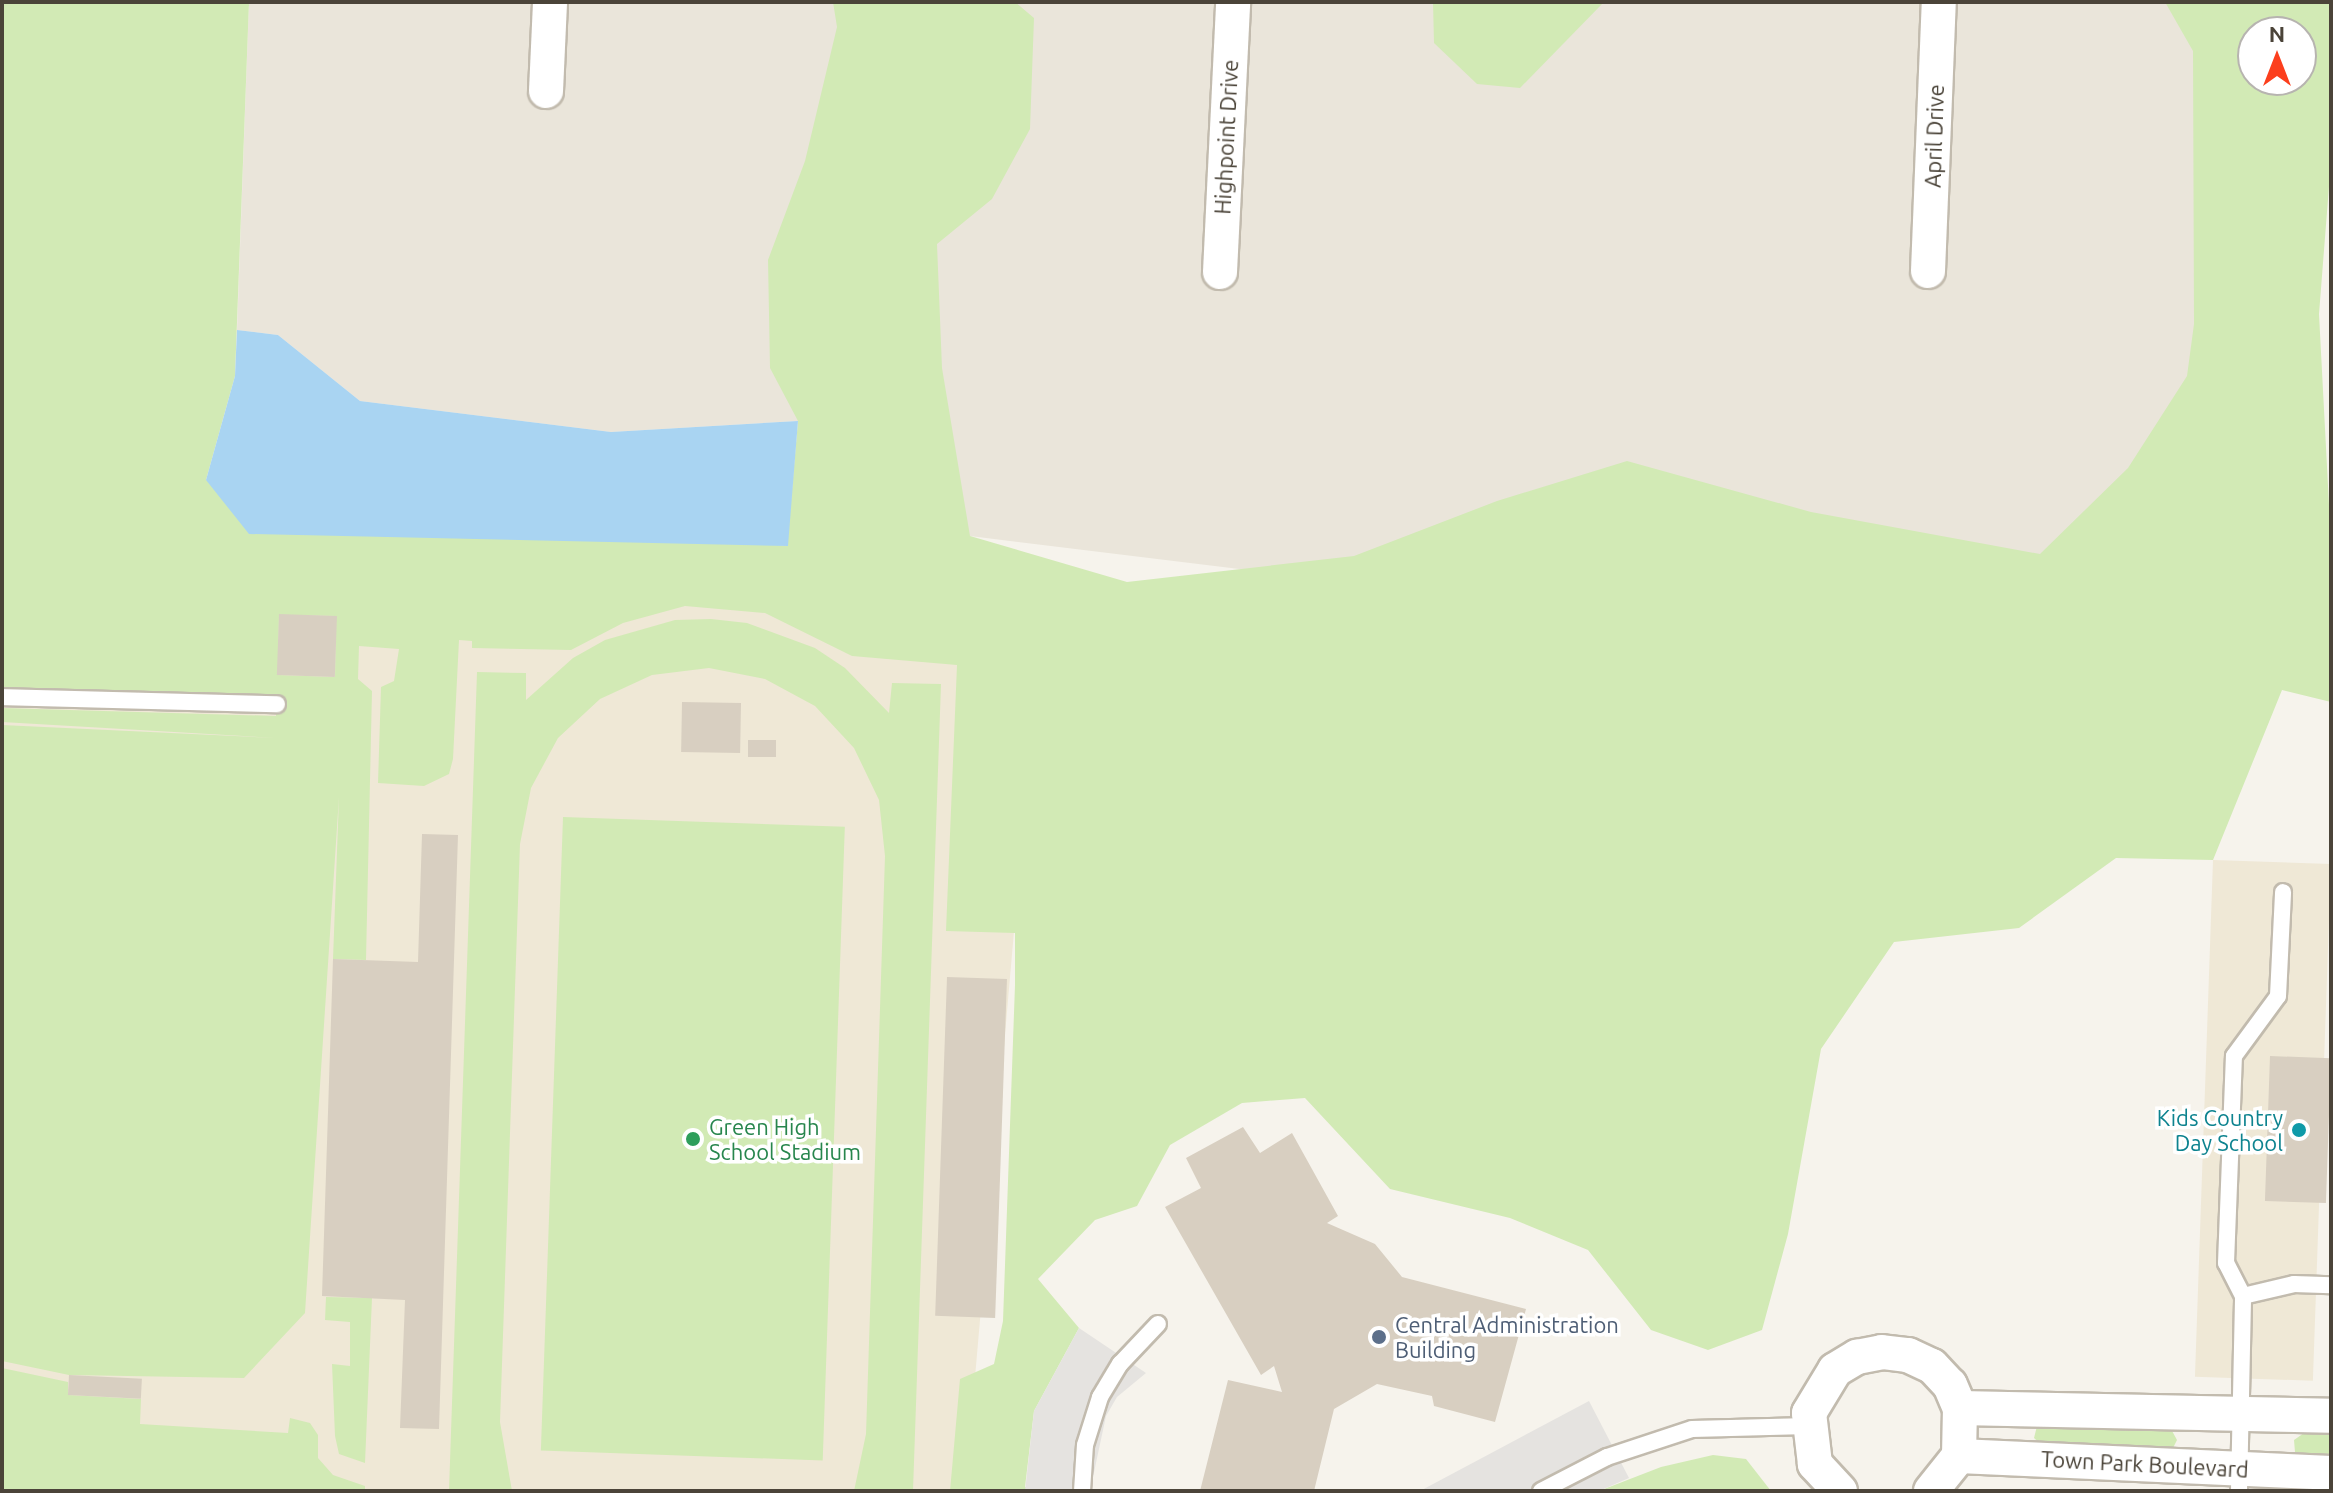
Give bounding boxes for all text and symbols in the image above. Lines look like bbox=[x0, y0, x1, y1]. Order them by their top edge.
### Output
north arrow bbox=[2237, 16, 2317, 96]
text: N bbox=[2269, 21, 2285, 46]
street label: Highpoint Drive bbox=[1209, 59, 1243, 215]
street label: April Drive bbox=[1919, 84, 1949, 188]
place label: Kids Country Day School bbox=[2157, 1104, 2283, 1156]
place label: Green High School Stadium bbox=[709, 1113, 861, 1164]
marker: Kids Country Day School bbox=[2290, 1121, 2308, 1139]
marker: Green High School Stadium bbox=[684, 1130, 702, 1148]
place label: Central Administration Building bbox=[1395, 1311, 1619, 1362]
marker: Central Administration Building bbox=[1370, 1328, 1388, 1346]
street label: Town Park Boulevard bbox=[2040, 1445, 2250, 1483]

